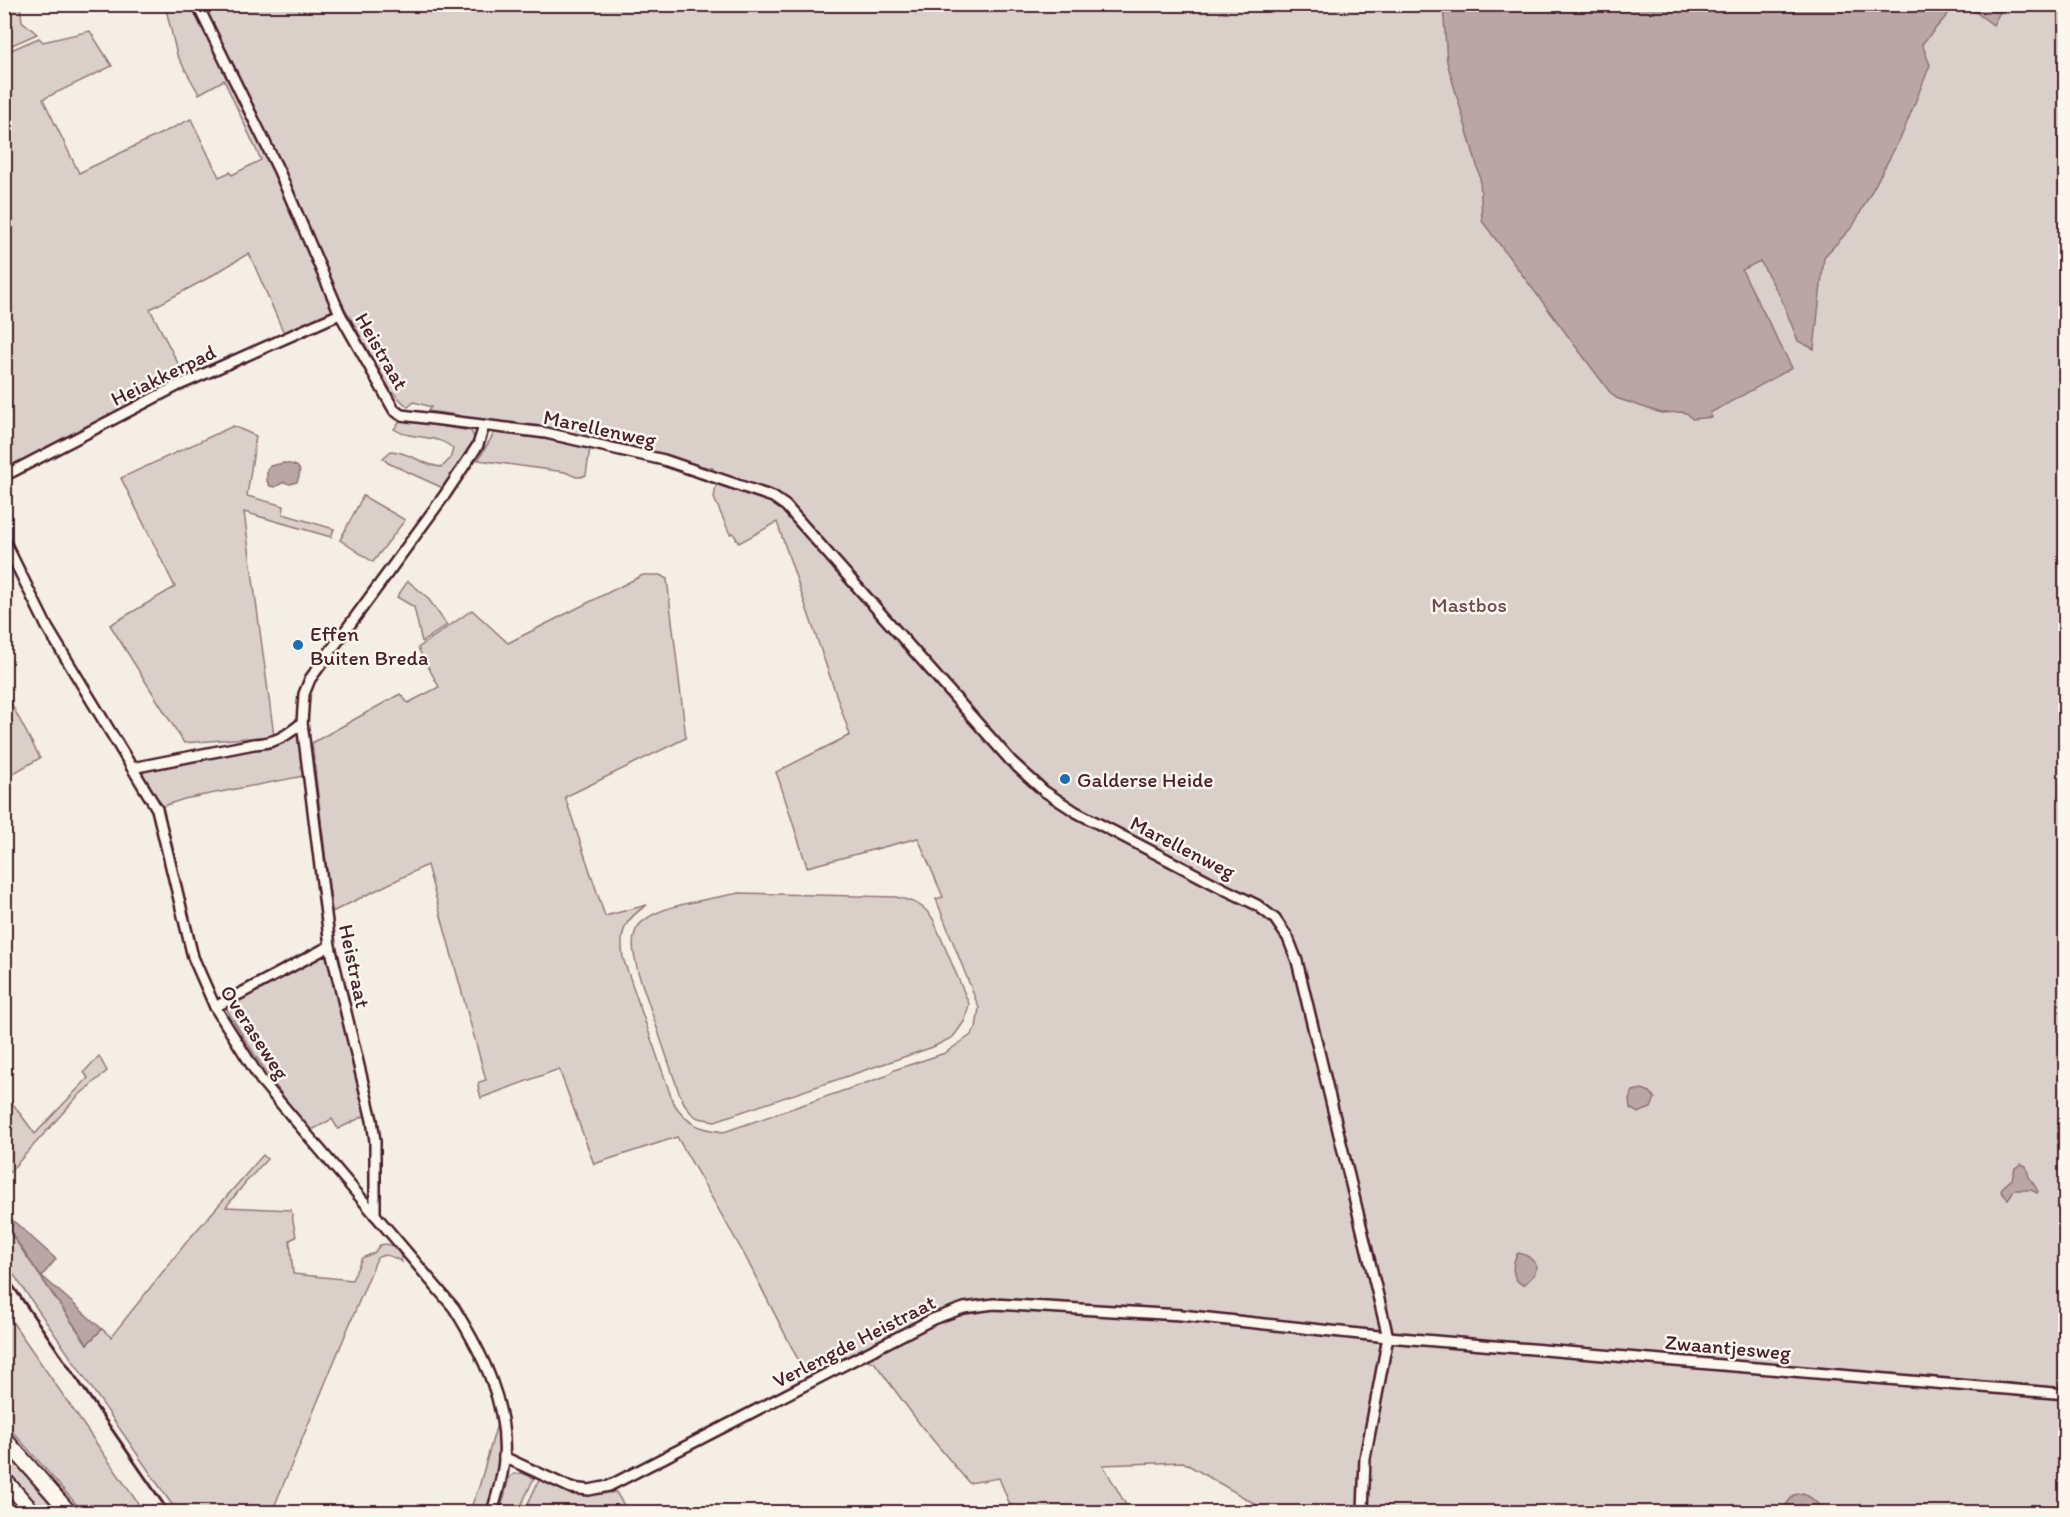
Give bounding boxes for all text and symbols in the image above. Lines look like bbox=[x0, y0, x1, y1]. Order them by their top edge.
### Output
street label: Heistraat bbox=[350, 308, 414, 394]
street label: Heiakkerpad bbox=[107, 339, 219, 411]
street label: Marellenweg bbox=[541, 404, 659, 452]
park label: Mastbos bbox=[1431, 592, 1507, 617]
place label: Effen Buiten Breda bbox=[310, 621, 428, 670]
marker: Effen Buiten Breda bbox=[291, 638, 305, 652]
place label: Galderse Heide bbox=[1077, 767, 1213, 792]
marker: Galderse Heide bbox=[1058, 772, 1072, 786]
street label: Marellenweg bbox=[1126, 810, 1240, 884]
street label: Heistraat bbox=[334, 922, 376, 1010]
street label: Overaseweg bbox=[215, 980, 295, 1084]
street label: Verlengde Heistraat bbox=[768, 1289, 940, 1393]
street label: Zwaantjesweg bbox=[1664, 1329, 1792, 1365]

